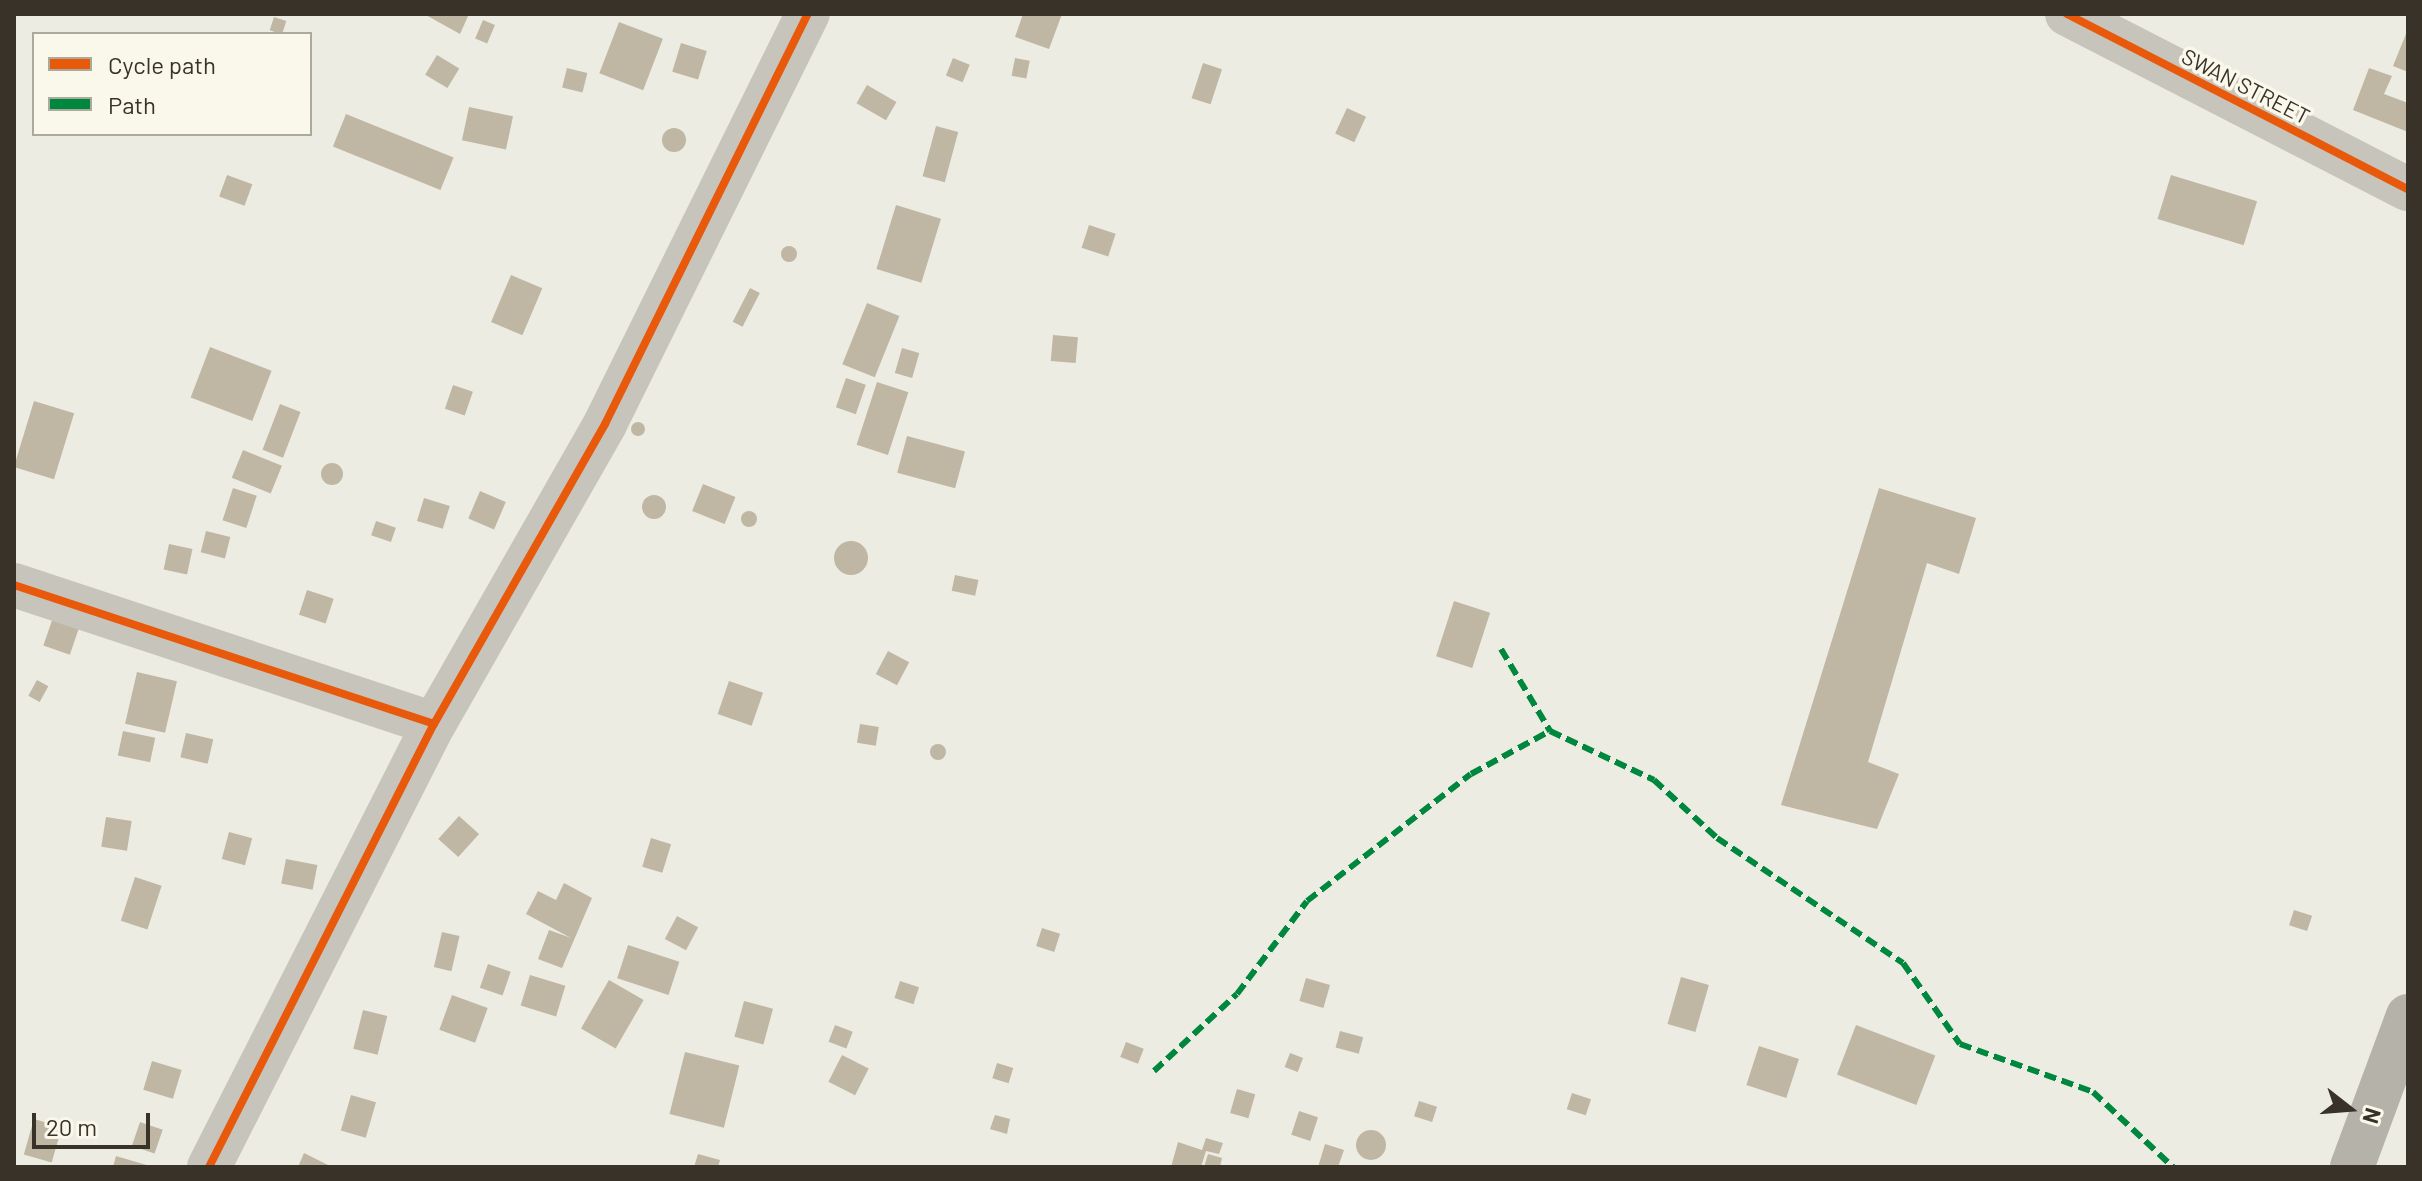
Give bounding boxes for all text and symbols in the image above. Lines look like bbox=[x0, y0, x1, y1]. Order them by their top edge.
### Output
legend bbox=[32, 32, 312, 136]
street label: SWAN STREET bbox=[2178, 42, 2314, 130]
text: Cycle path bbox=[108, 50, 216, 79]
text: Path bbox=[108, 90, 156, 119]
north arrow bbox=[2310, 1069, 2390, 1149]
scale bar bbox=[36, 1097, 154, 1147]
text: N bbox=[2358, 1105, 2388, 1127]
text: 20 m bbox=[46, 1112, 97, 1141]

